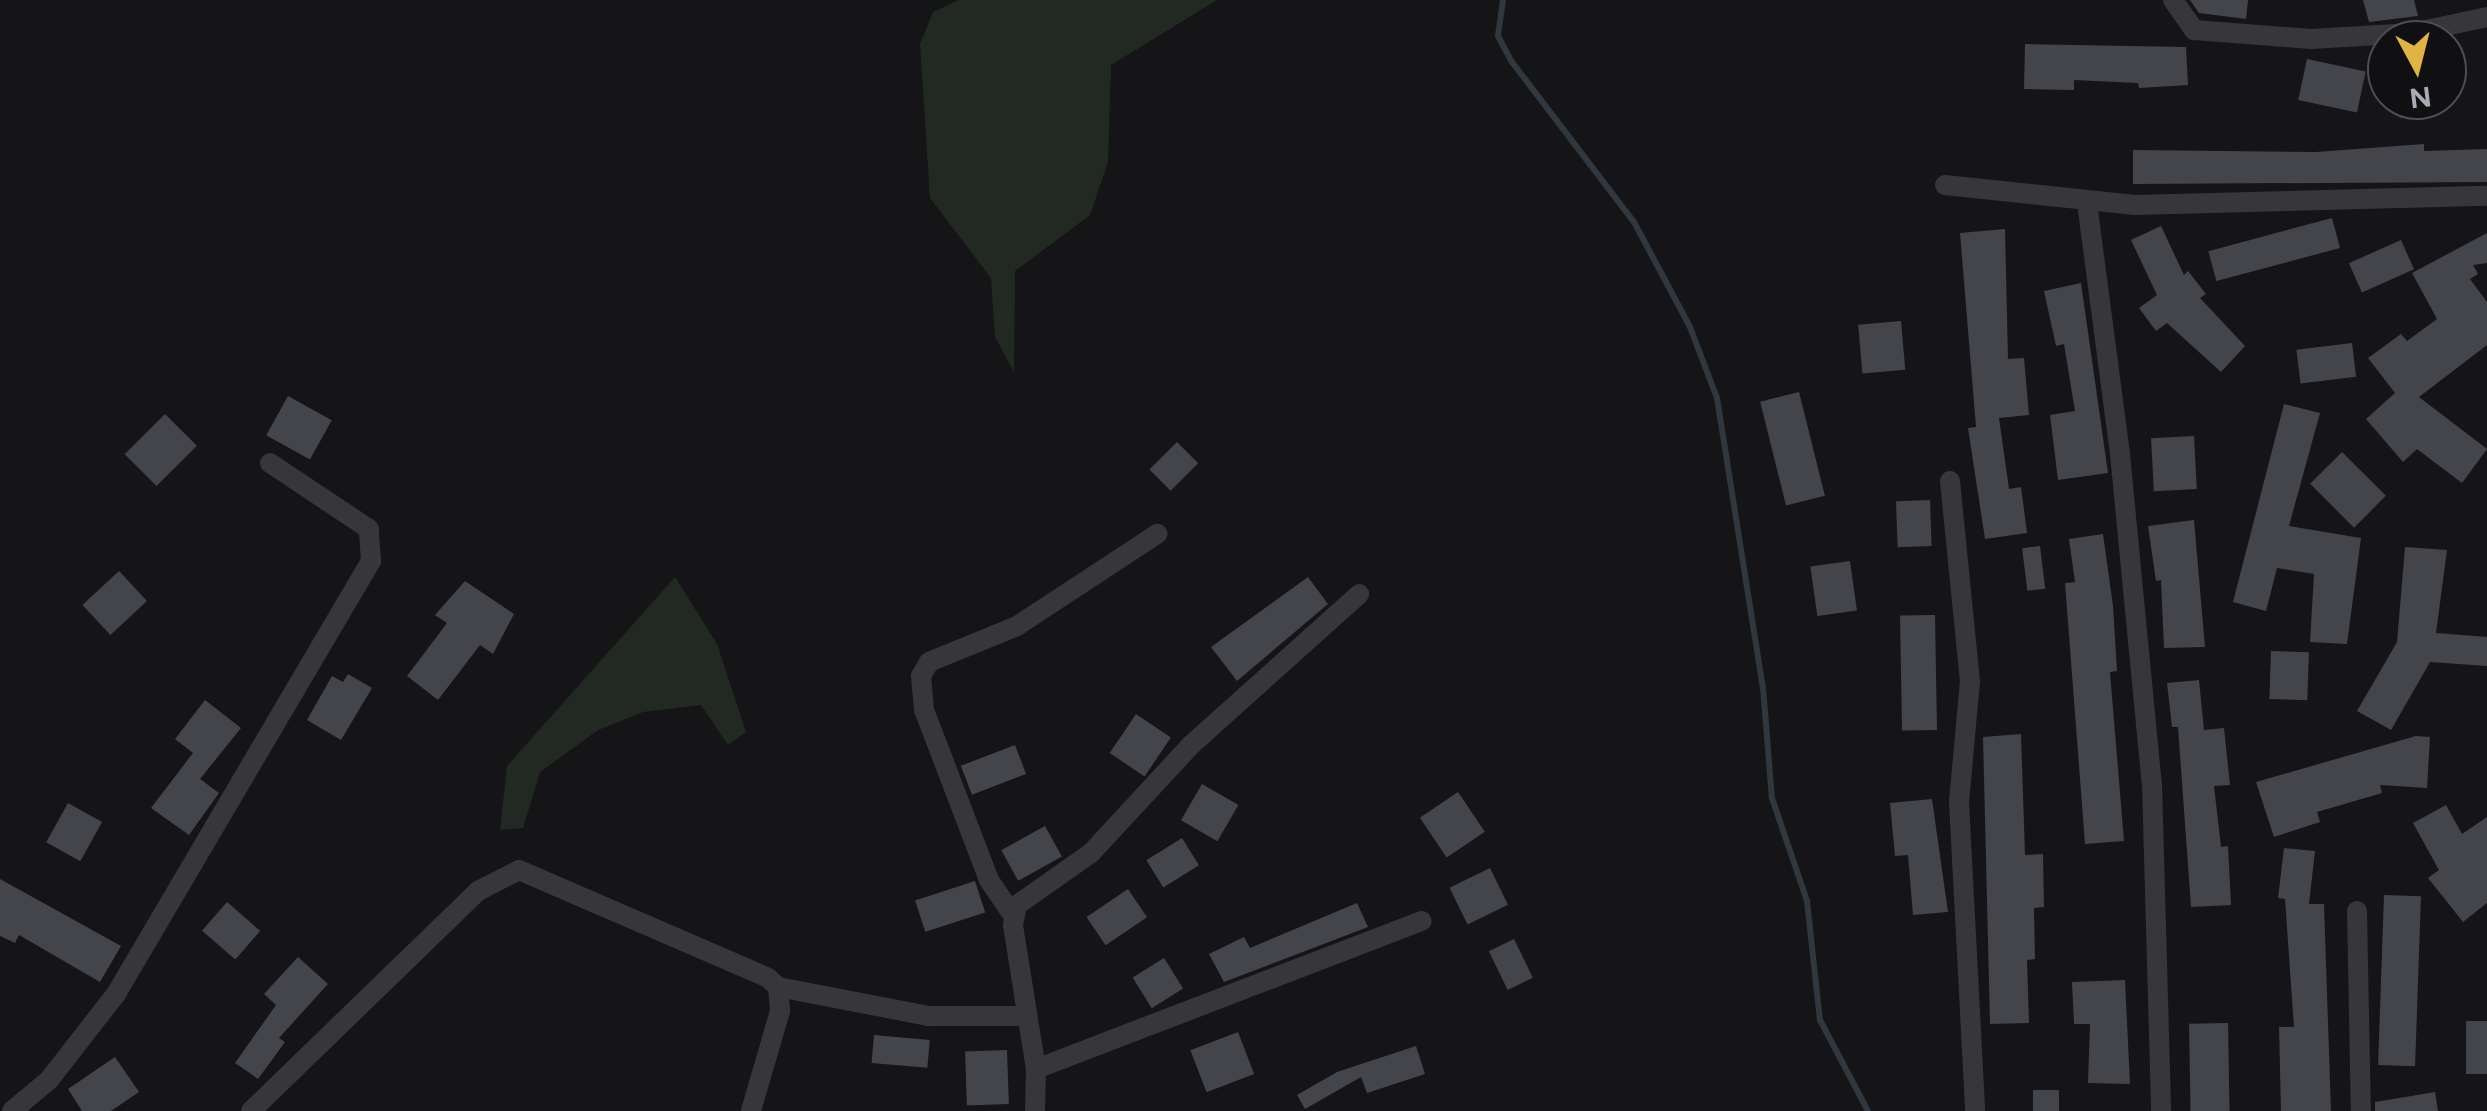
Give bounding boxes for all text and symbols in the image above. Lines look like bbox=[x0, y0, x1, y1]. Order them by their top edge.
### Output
north arrow bbox=[2367, 20, 2467, 120]
text: N bbox=[2408, 80, 2433, 116]

